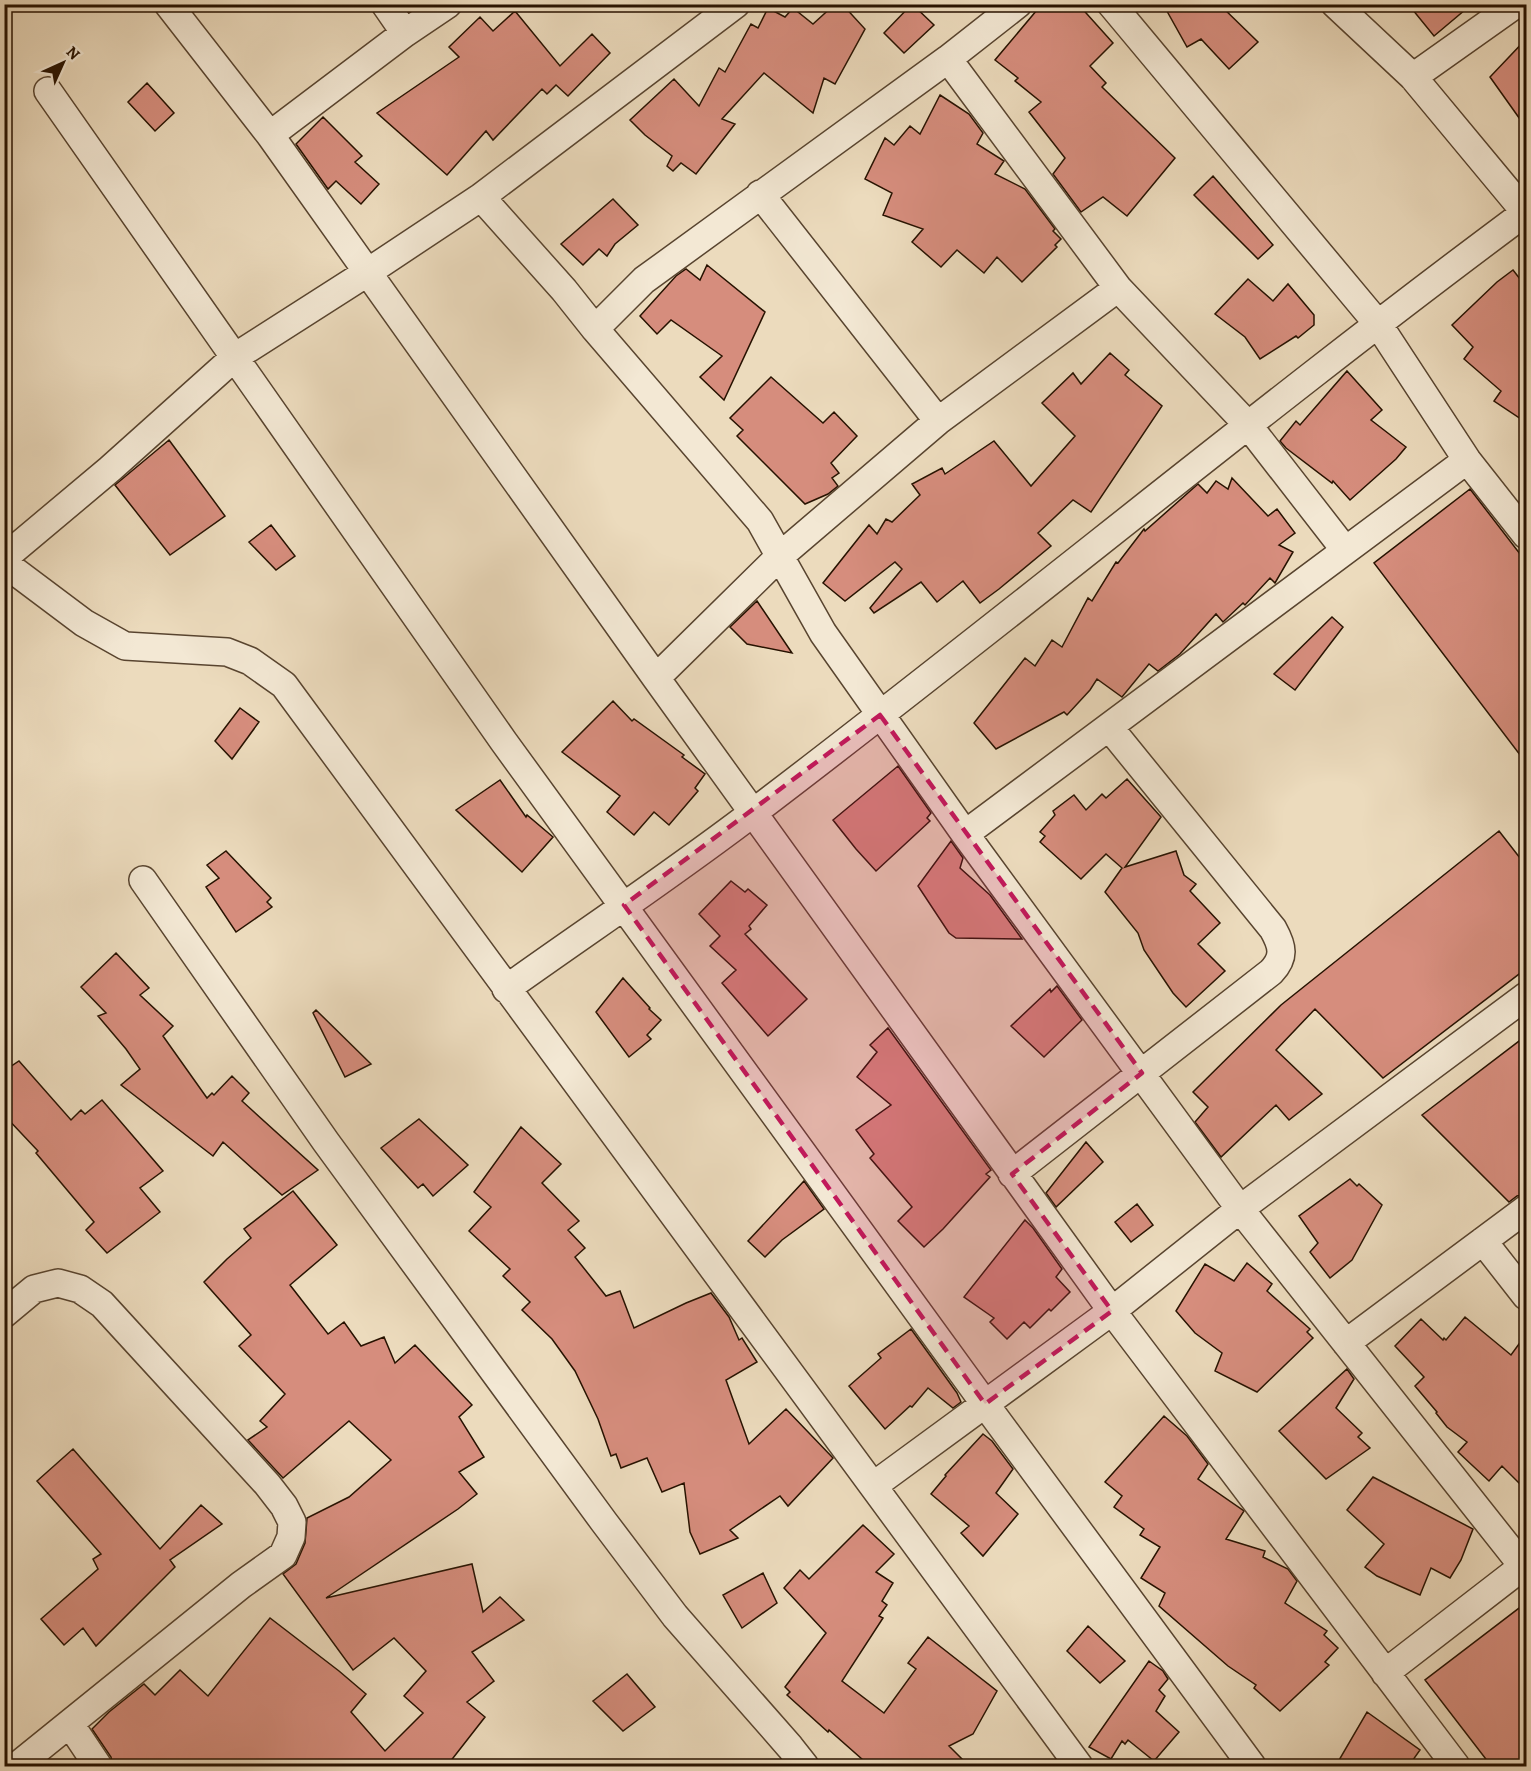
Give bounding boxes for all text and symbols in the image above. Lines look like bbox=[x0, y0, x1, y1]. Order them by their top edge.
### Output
north arrow bbox=[33, 33, 93, 93]
text: N bbox=[61, 41, 85, 65]

